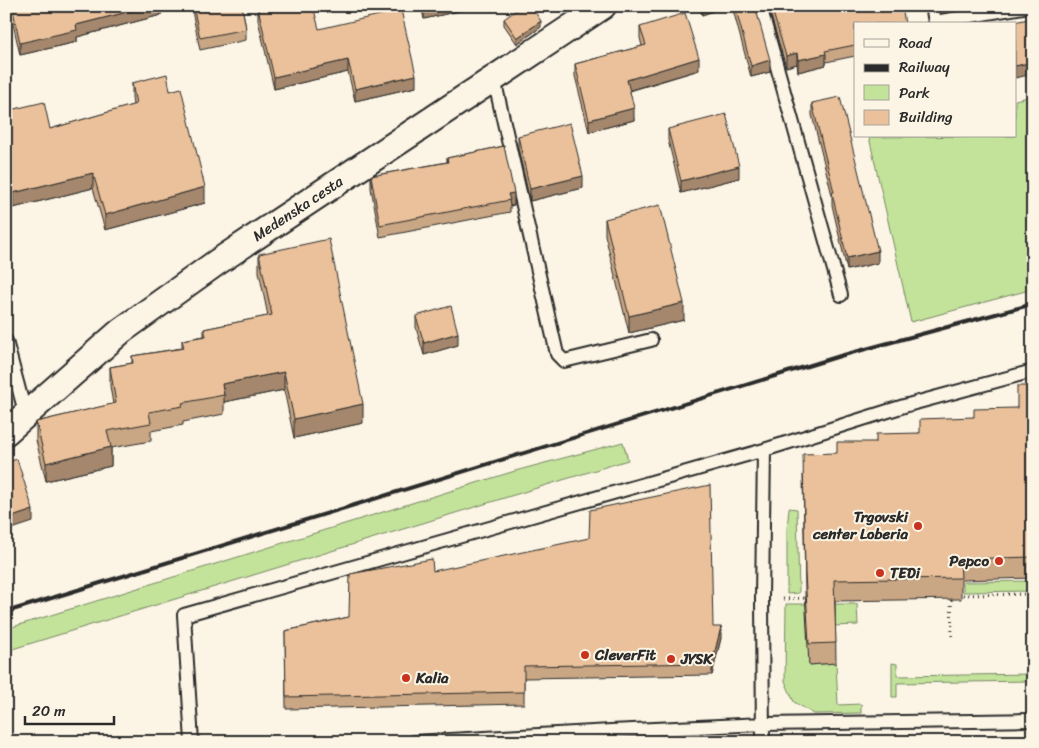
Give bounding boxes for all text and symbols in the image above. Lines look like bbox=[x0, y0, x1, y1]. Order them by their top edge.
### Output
legend bbox=[854, 22, 1016, 138]
text: Road bbox=[899, 30, 932, 56]
text: Railway bbox=[899, 54, 950, 80]
text: Park bbox=[899, 80, 930, 106]
text: Building bbox=[899, 104, 953, 130]
street label: Medenska cesta bbox=[247, 169, 349, 249]
place label: Trgovski center Loberia bbox=[812, 504, 909, 547]
marker: Trgovski center Loberia bbox=[912, 520, 924, 532]
place label: Pepco bbox=[949, 548, 989, 574]
marker: Pepco bbox=[993, 555, 1005, 567]
place label: TEDi bbox=[890, 560, 921, 586]
marker: TEDi bbox=[874, 567, 886, 579]
place label: CleverFit bbox=[594, 642, 656, 668]
place label: JYSK bbox=[680, 646, 714, 672]
marker: CleverFit bbox=[579, 649, 591, 661]
marker: JYSK bbox=[665, 653, 677, 665]
place label: Kalia bbox=[415, 665, 449, 691]
marker: Kalia bbox=[400, 672, 412, 684]
scale bar bbox=[25, 693, 114, 725]
text: 20 m bbox=[32, 698, 66, 724]

